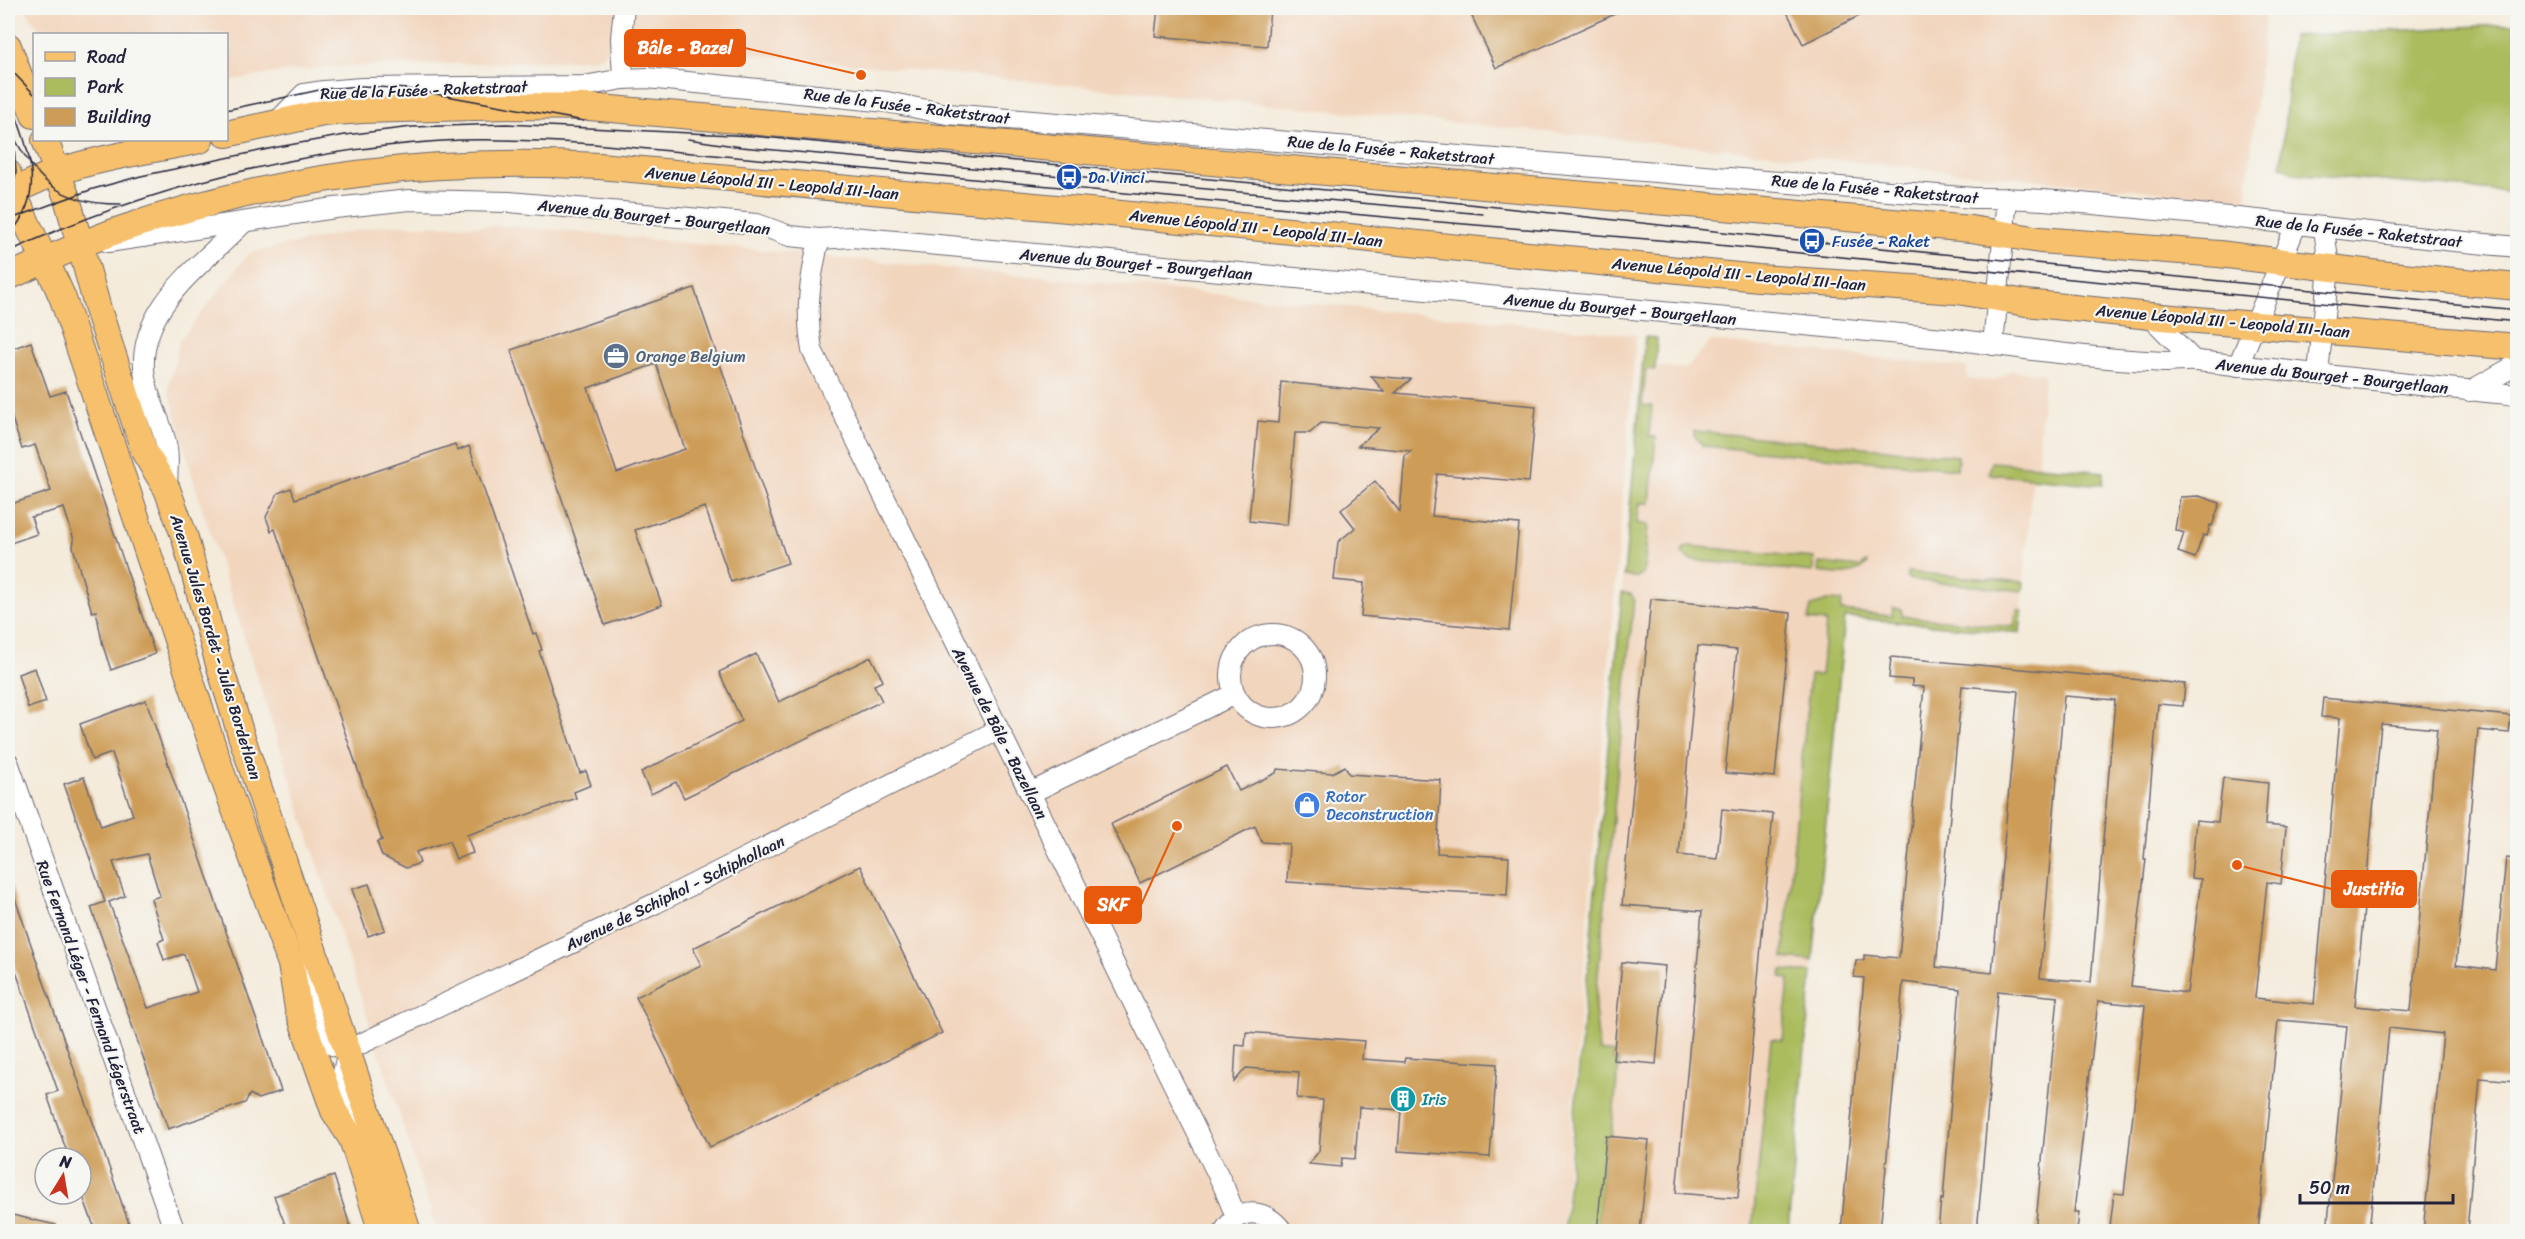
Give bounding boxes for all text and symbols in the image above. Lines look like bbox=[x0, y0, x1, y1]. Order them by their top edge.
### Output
callout: Bâle - Bazel bbox=[625, 30, 745, 66]
text: Bâle - Bazel bbox=[637, 32, 733, 64]
legend bbox=[33, 33, 228, 141]
text: Road bbox=[87, 41, 127, 73]
text: Park bbox=[87, 71, 124, 103]
street label: Rue de la Fusée - Raketstraat bbox=[320, 72, 529, 108]
street label: Rue de la Fusée - Raketstraat bbox=[802, 79, 1012, 133]
text: Building bbox=[87, 101, 151, 133]
street label: Rue de la Fusée - Raketstraat bbox=[1286, 127, 1496, 174]
street label: Avenue Léopold III - Leopold III-laan bbox=[643, 157, 901, 209]
bus stop icon: Da Vinci bbox=[1054, 162, 1084, 192]
place label: Da Vinci bbox=[1088, 163, 1145, 192]
street label: Rue de la Fusée - Raketstraat bbox=[1770, 166, 1980, 213]
street label: Avenue du Bourget - Bourgetlaan bbox=[535, 190, 772, 244]
street label: Avenue Léopold III - Leopold III-laan bbox=[1127, 200, 1385, 256]
street label: Rue de la Fusée - Raketstraat bbox=[2254, 206, 2464, 256]
bus stop icon: Fusée - Raket bbox=[1797, 226, 1827, 256]
place label: Fusée - Raket bbox=[1832, 227, 1930, 256]
street label: Avenue du Bourget - Bourgetlaan bbox=[1017, 239, 1254, 289]
street label: Avenue Léopold III - Leopold III-laan bbox=[1610, 248, 1868, 300]
street label: Avenue du Bourget - Bourgetlaan bbox=[1501, 284, 1738, 334]
street label: Avenue Léopold III - Leopold III-laan bbox=[2094, 295, 2352, 347]
office icon: Orange Belgium bbox=[601, 341, 631, 371]
place label: Orange Belgium bbox=[636, 342, 746, 371]
street label: Avenue du Bourget - Bourgetlaan bbox=[2213, 349, 2450, 403]
street label: Avenue Jules Bordet - Jules Bordetlaan bbox=[161, 510, 270, 784]
street label: Avenue de Bâle - Bazellaan bbox=[943, 641, 1056, 825]
place label: Rotor Deconstruction bbox=[1326, 782, 1434, 829]
shop icon: Rotor Deconstruction bbox=[1292, 790, 1322, 820]
street label: Avenue de Schiphol - Schiphollaan bbox=[559, 827, 790, 959]
street label: Rue Fernand Léger - Fernand Légerstraat bbox=[28, 856, 154, 1138]
callout: Justitia bbox=[2332, 871, 2416, 907]
text: Justitia bbox=[2343, 873, 2404, 905]
callout: SKF bbox=[1085, 887, 1141, 923]
text: SKF bbox=[1096, 889, 1131, 921]
building icon: Iris bbox=[1388, 1084, 1418, 1114]
place label: Iris bbox=[1421, 1085, 1447, 1114]
north arrow bbox=[33, 1146, 93, 1206]
text: N bbox=[57, 1146, 75, 1177]
scale bar bbox=[2300, 1167, 2453, 1205]
text: 50 m bbox=[2309, 1172, 2350, 1204]

